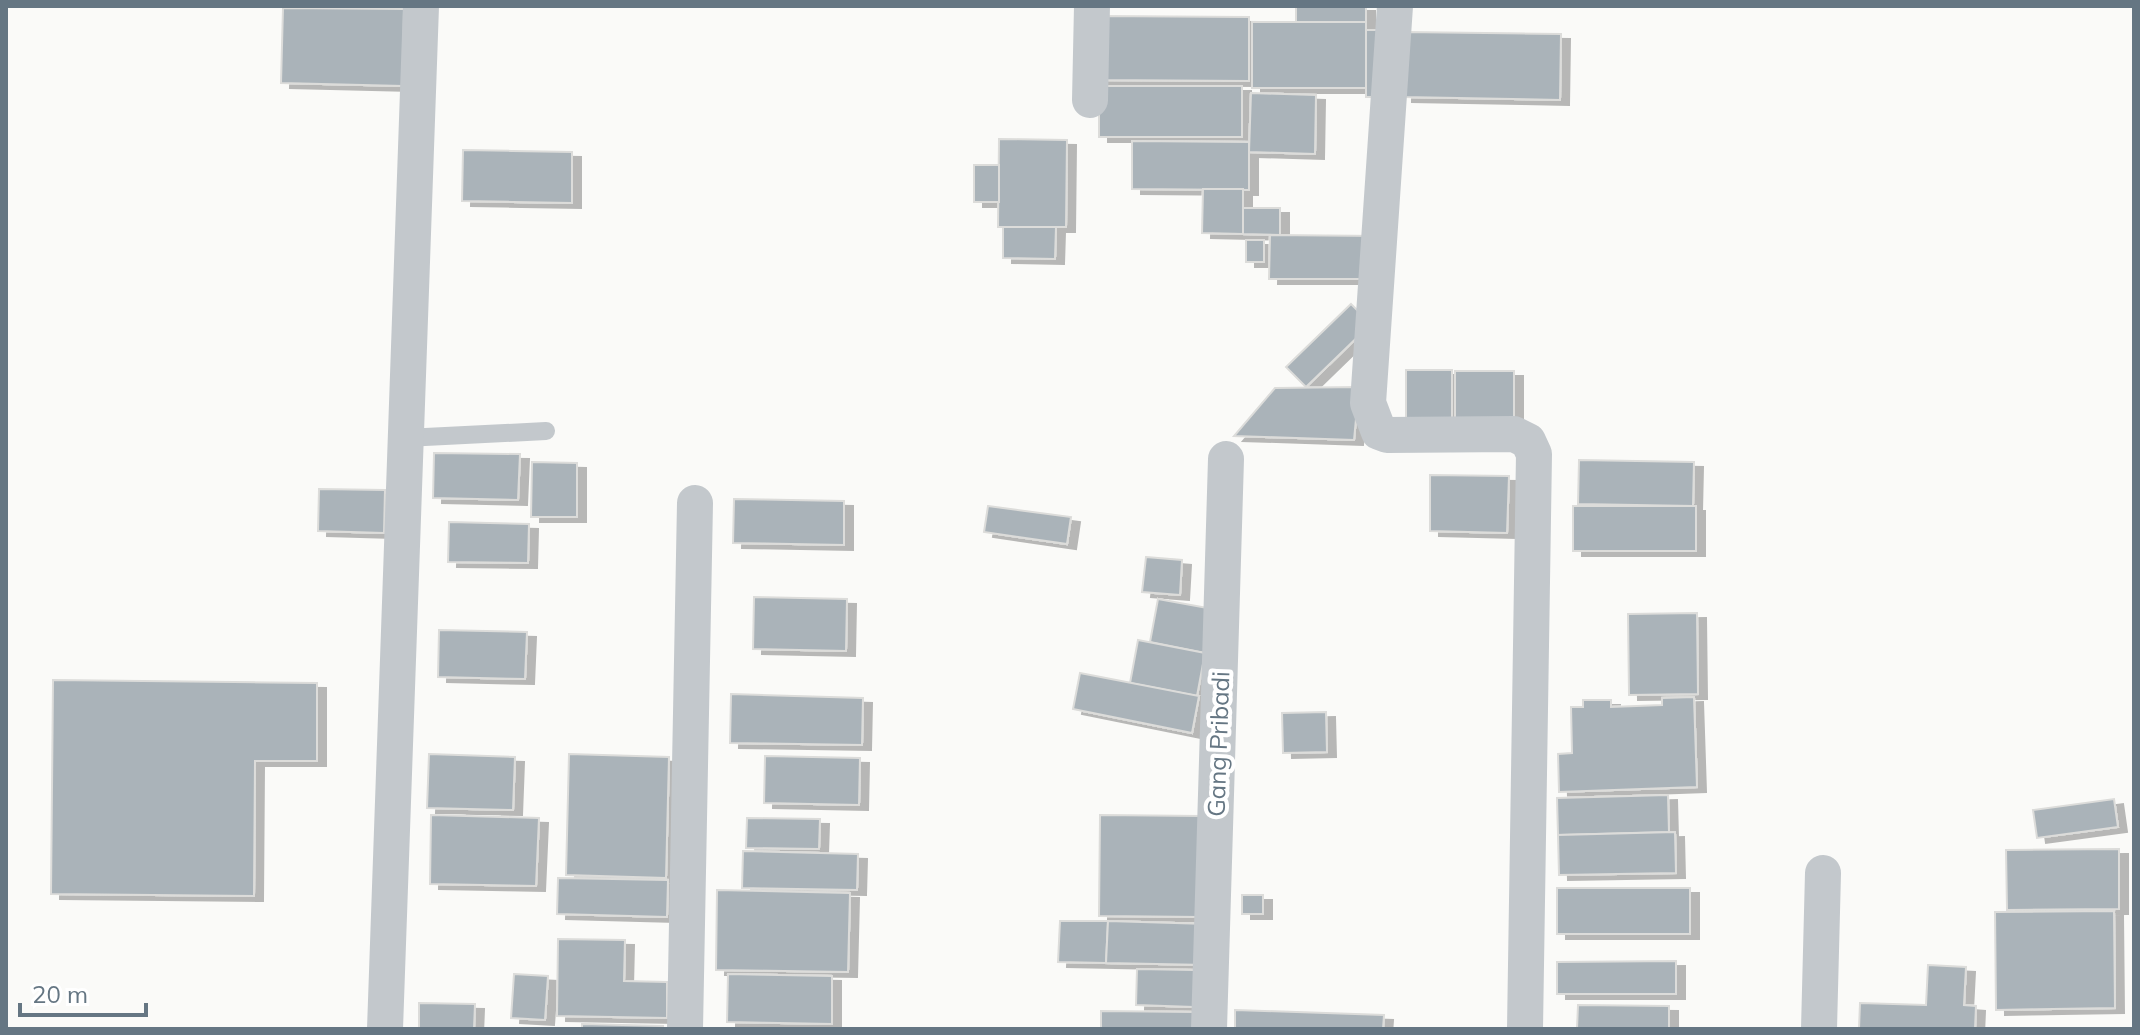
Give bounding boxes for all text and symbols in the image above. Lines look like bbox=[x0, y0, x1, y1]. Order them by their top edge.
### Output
street label: Gang Pribadi bbox=[1200, 671, 1236, 817]
scale bar bbox=[20, 967, 146, 1017]
text: 20 m bbox=[32, 979, 88, 1009]

